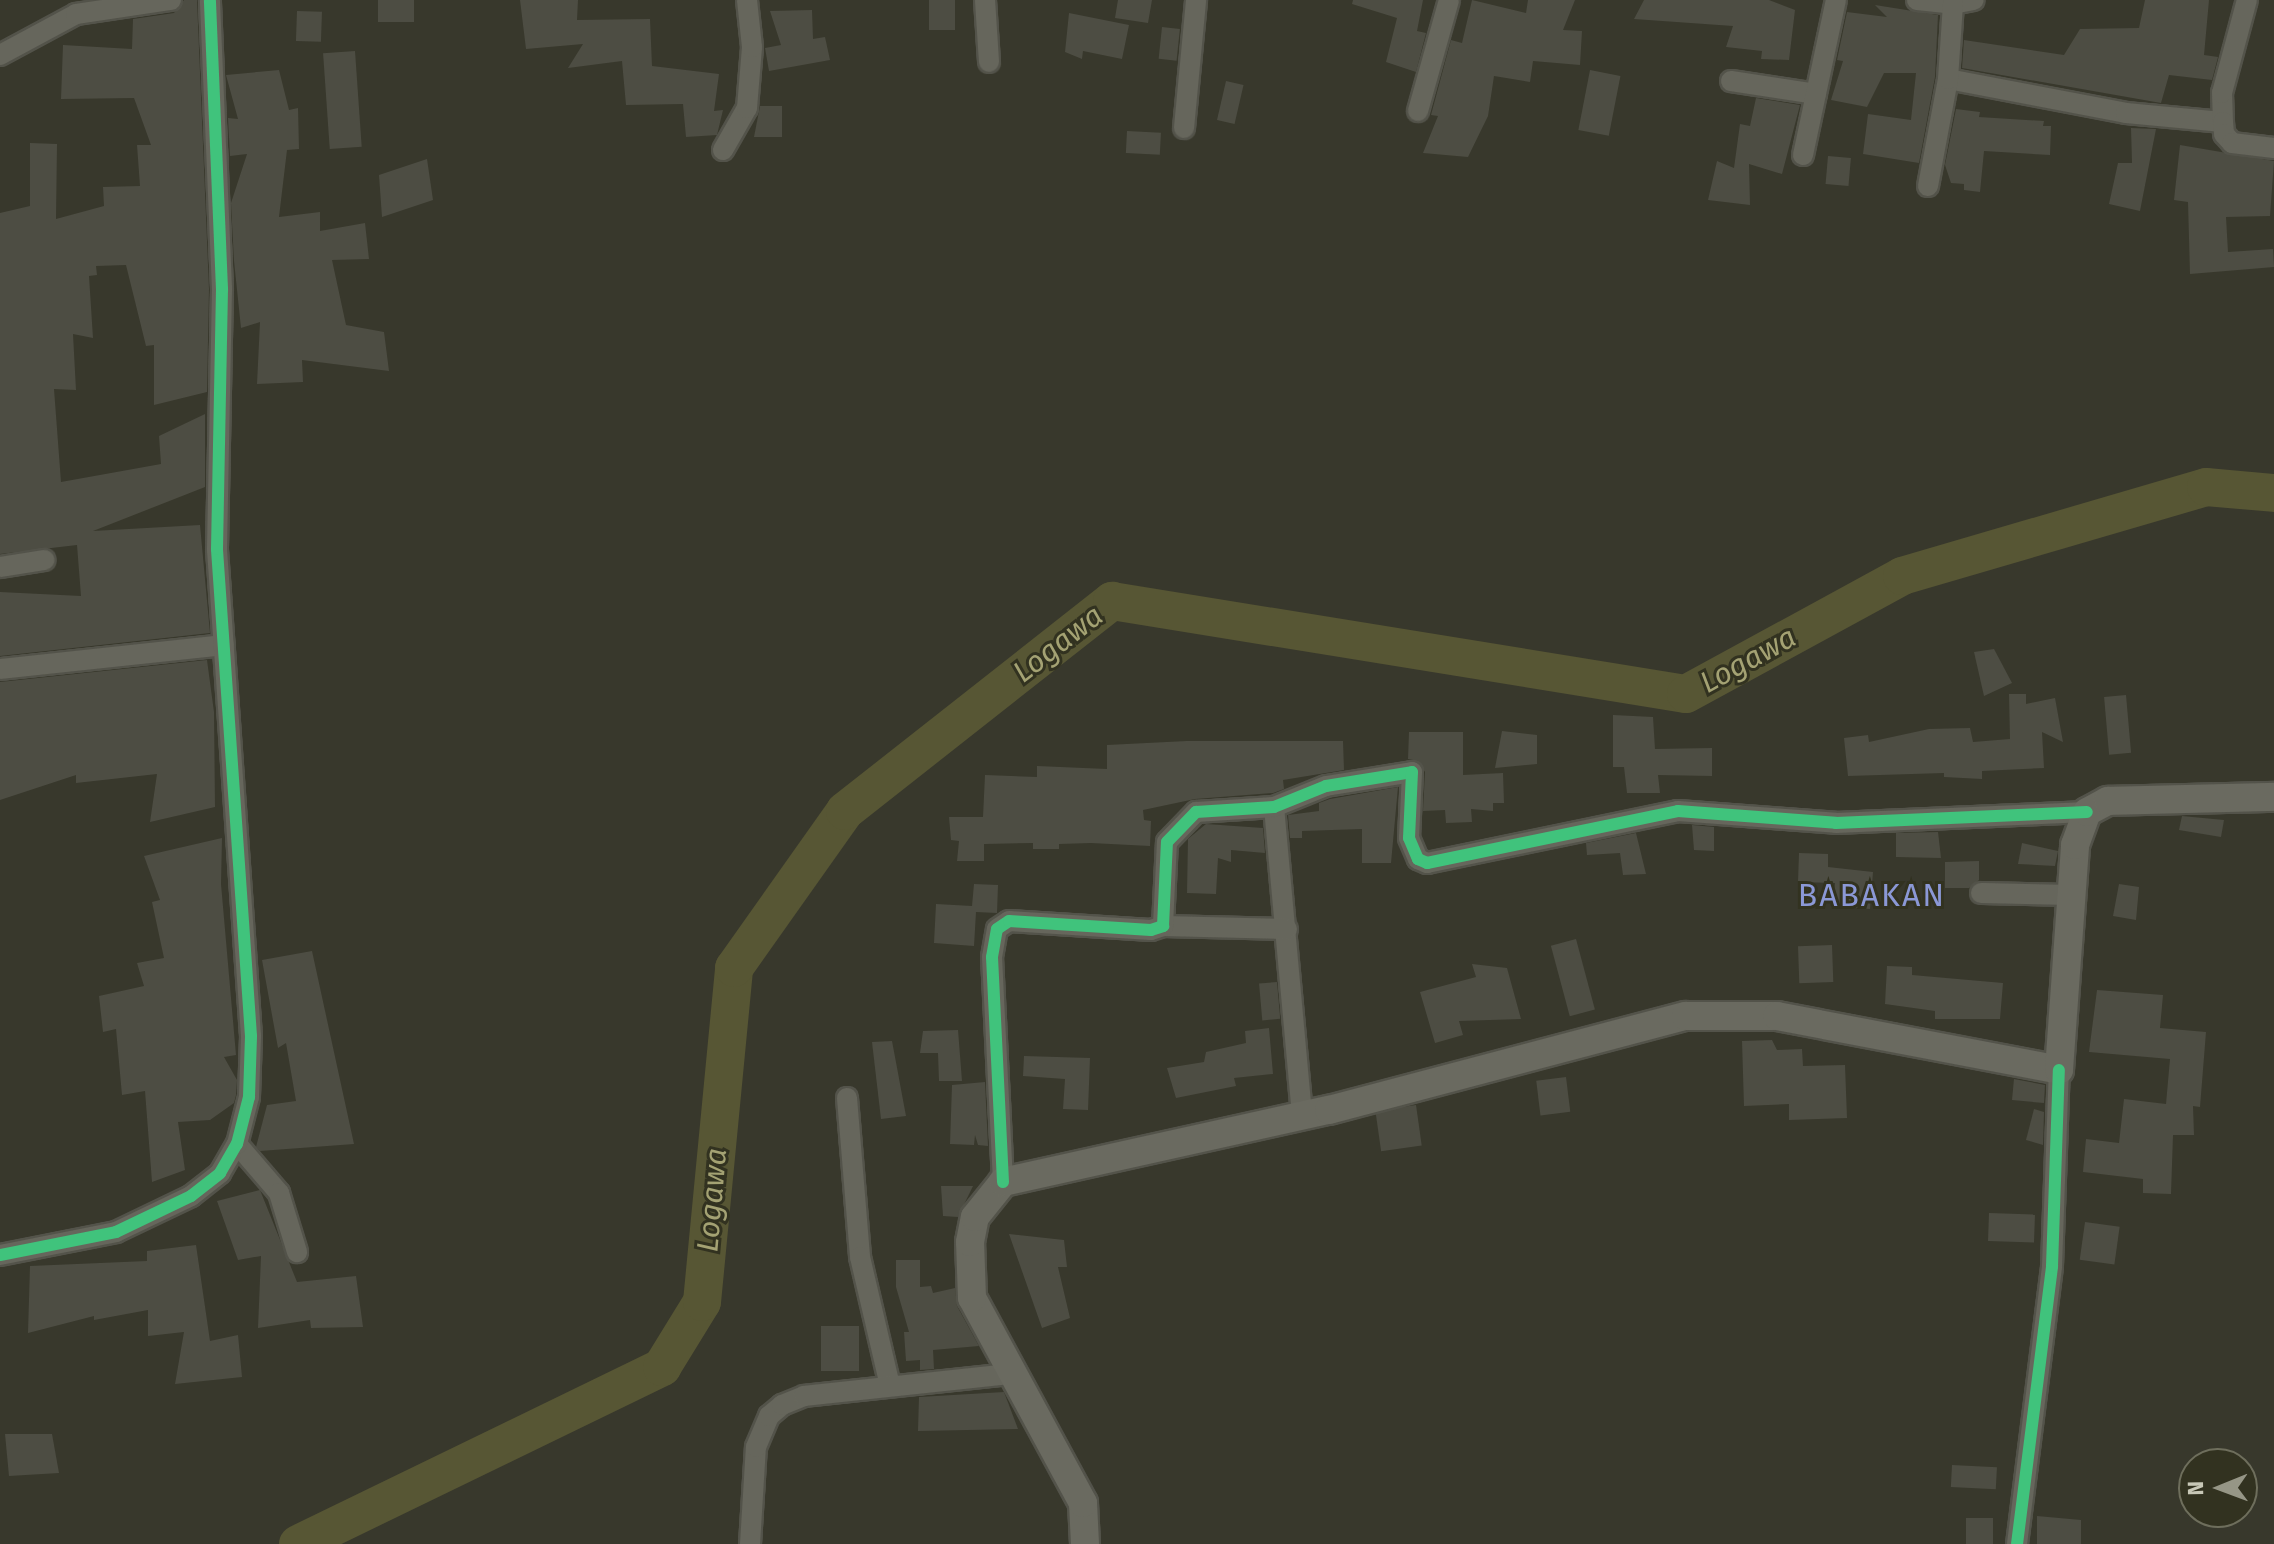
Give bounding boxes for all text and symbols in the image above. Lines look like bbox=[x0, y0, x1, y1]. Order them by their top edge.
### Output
water label: Logawa bbox=[1006, 598, 1110, 690]
water label: Logawa bbox=[1694, 619, 1802, 701]
district label: BABAKAN bbox=[1798, 876, 1946, 914]
water label: Logawa bbox=[690, 1147, 734, 1253]
north arrow bbox=[2178, 1448, 2258, 1528]
text: N bbox=[2182, 1481, 2209, 1496]

